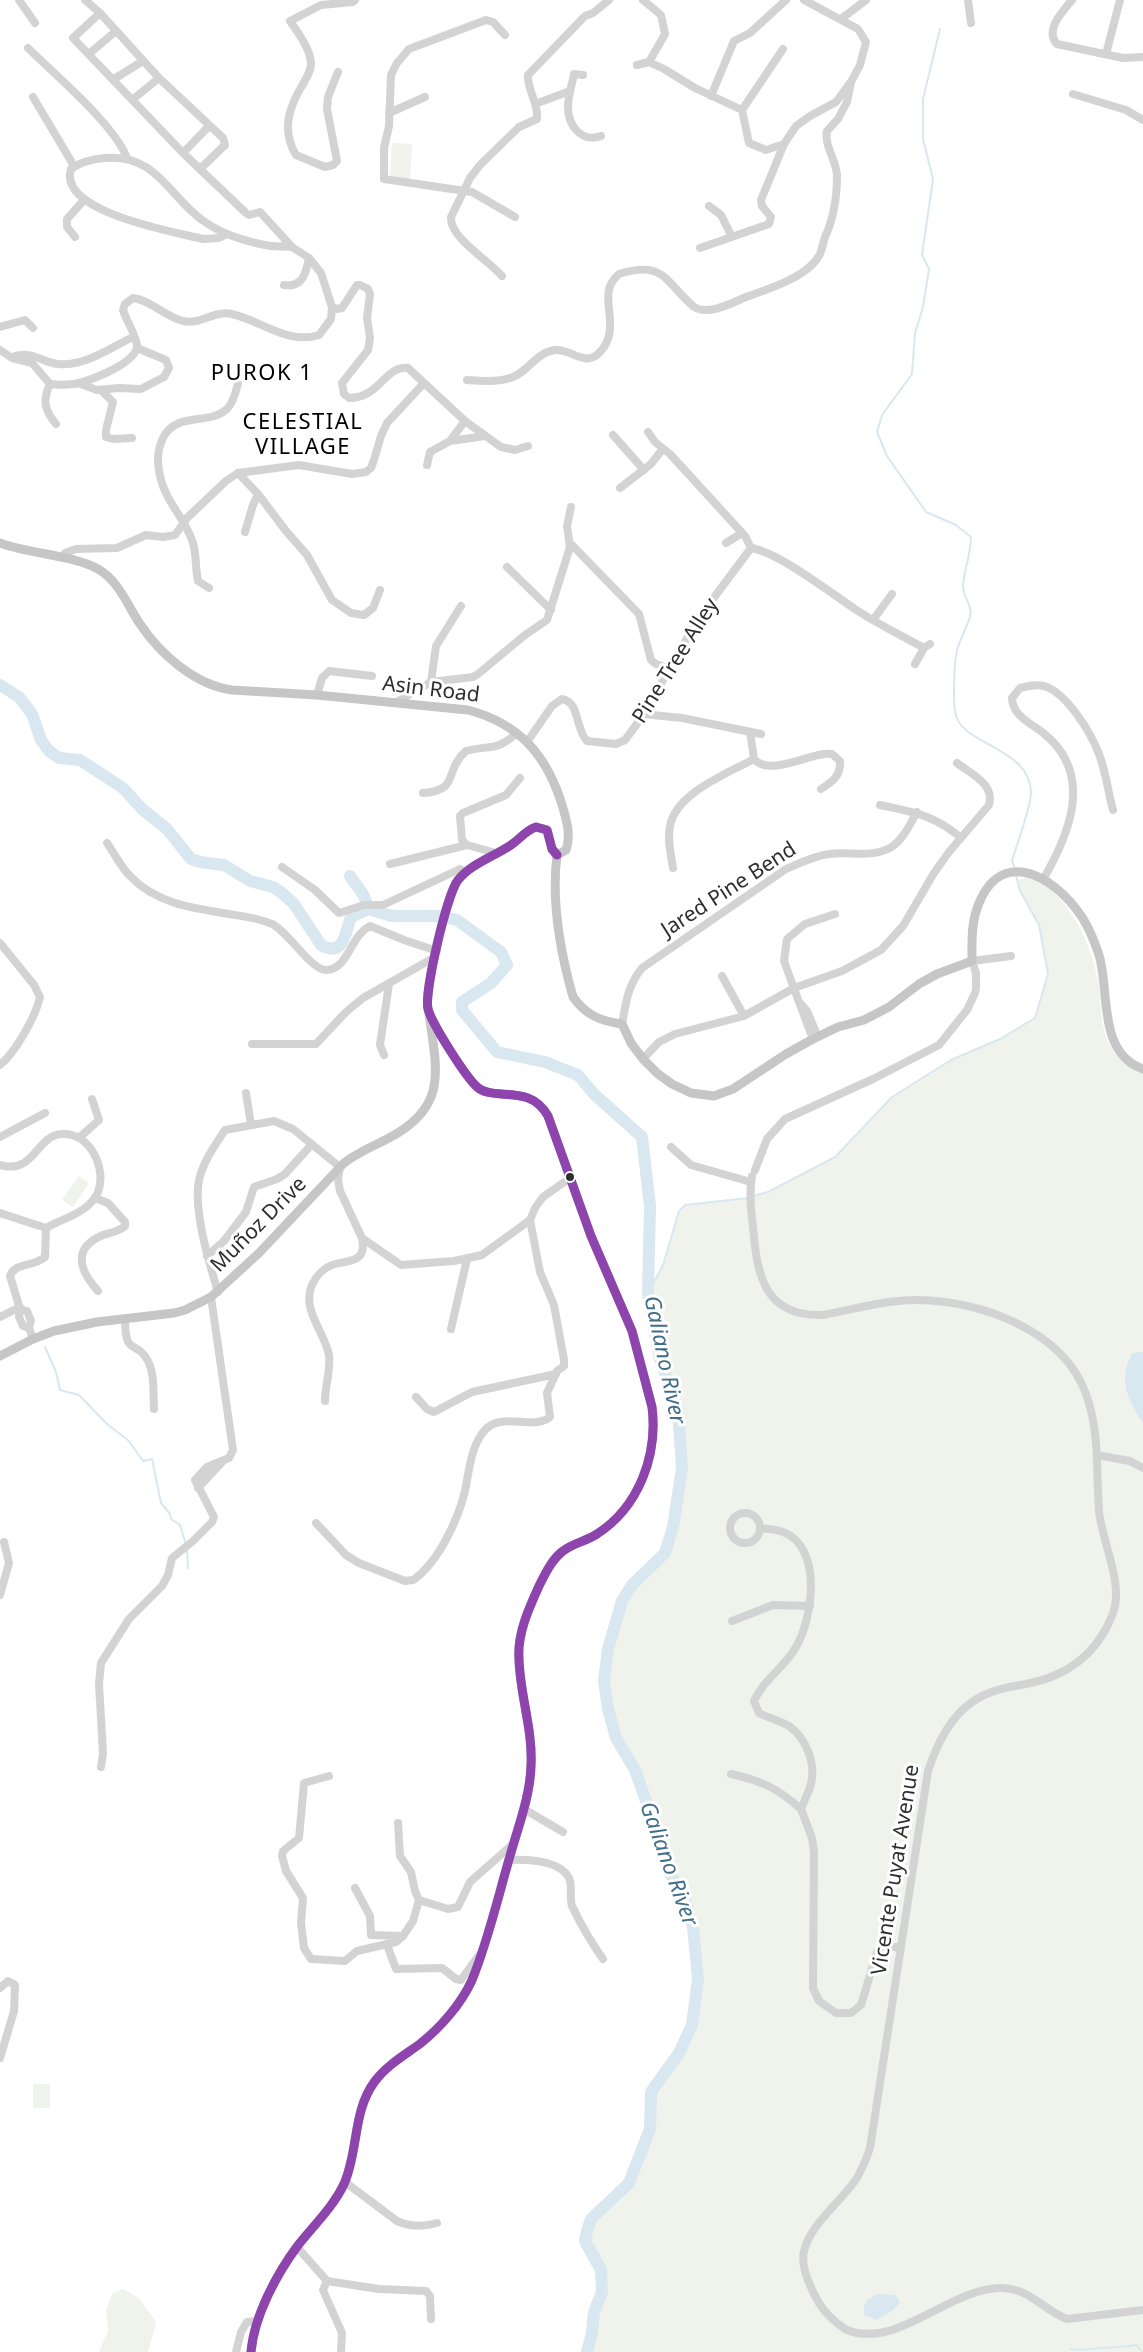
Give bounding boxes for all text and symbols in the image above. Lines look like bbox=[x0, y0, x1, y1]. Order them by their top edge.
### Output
district label: PUROK 1 bbox=[211, 361, 313, 387]
district label: CELESTIAL VILLAGE bbox=[243, 410, 363, 462]
street label: Pine Tree Alley bbox=[627, 594, 725, 728]
street label: Asin Road bbox=[381, 672, 481, 708]
street label: Jared Pine Bend bbox=[657, 837, 801, 943]
unlabelled marker bbox=[564, 1171, 576, 1183]
street label: Muñoz Drive bbox=[206, 1172, 312, 1278]
water label: Galiano River bbox=[638, 1293, 690, 1427]
street label: Vicente Puyat Avenue bbox=[867, 1763, 925, 1977]
water label: Galiano River bbox=[633, 1798, 703, 1930]

